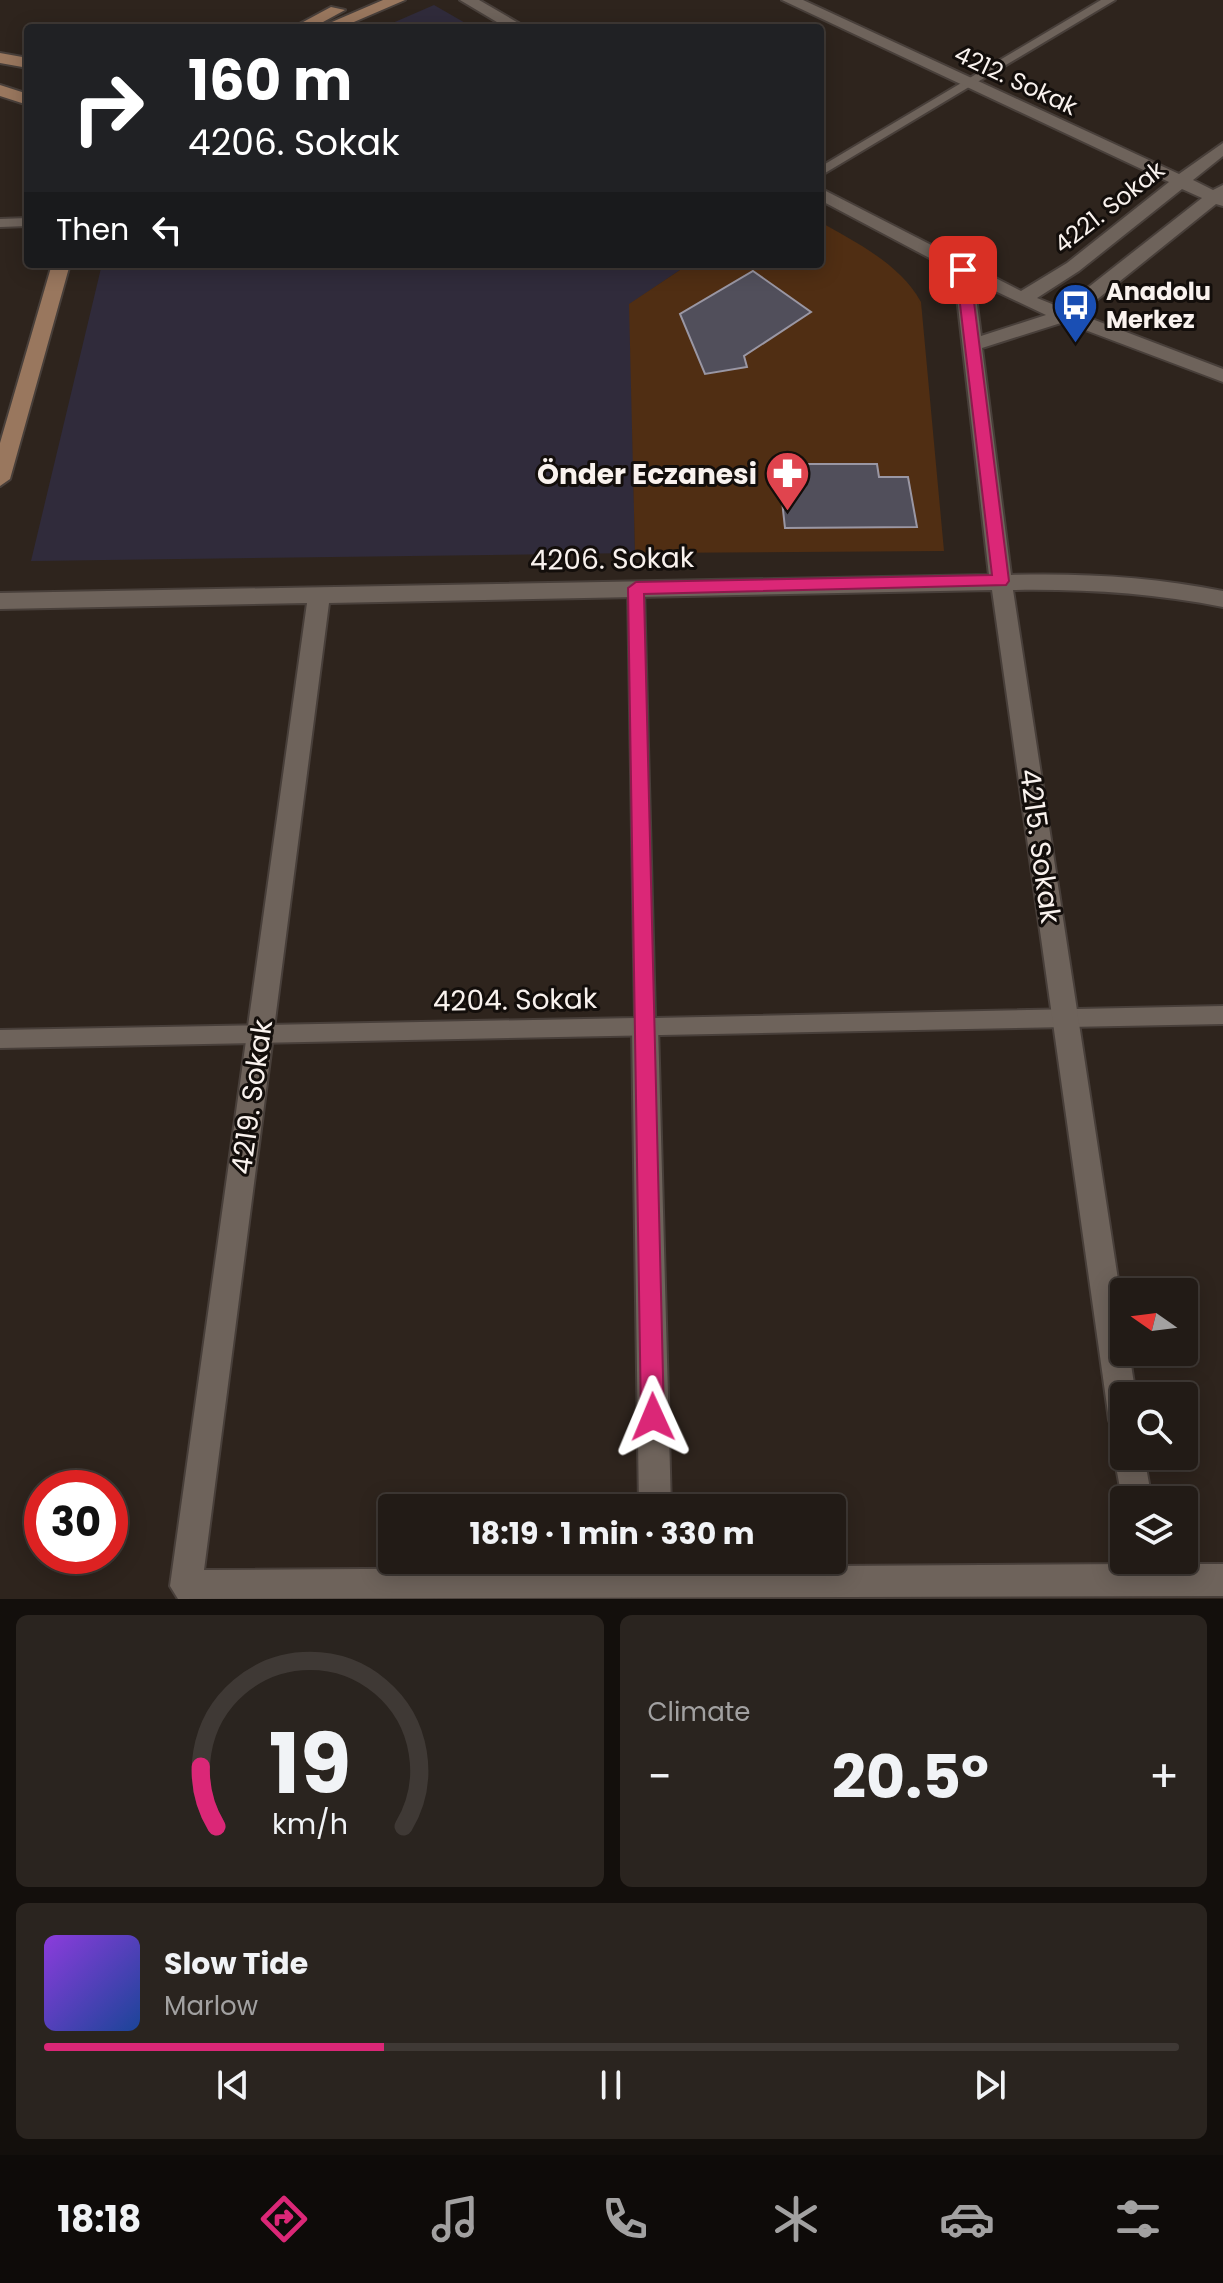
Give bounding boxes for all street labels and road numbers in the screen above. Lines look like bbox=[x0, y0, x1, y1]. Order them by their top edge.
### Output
street label: 4212. Sokak bbox=[949, 37, 1083, 123]
street label: 4221. Sokak bbox=[1047, 153, 1172, 261]
street label: 4206. Sokak bbox=[529, 538, 695, 580]
street label: 4215. Sokak bbox=[1010, 766, 1070, 926]
street label: 4204. Sokak bbox=[432, 979, 598, 1021]
street label: 4219. Sokak bbox=[222, 1017, 282, 1177]

